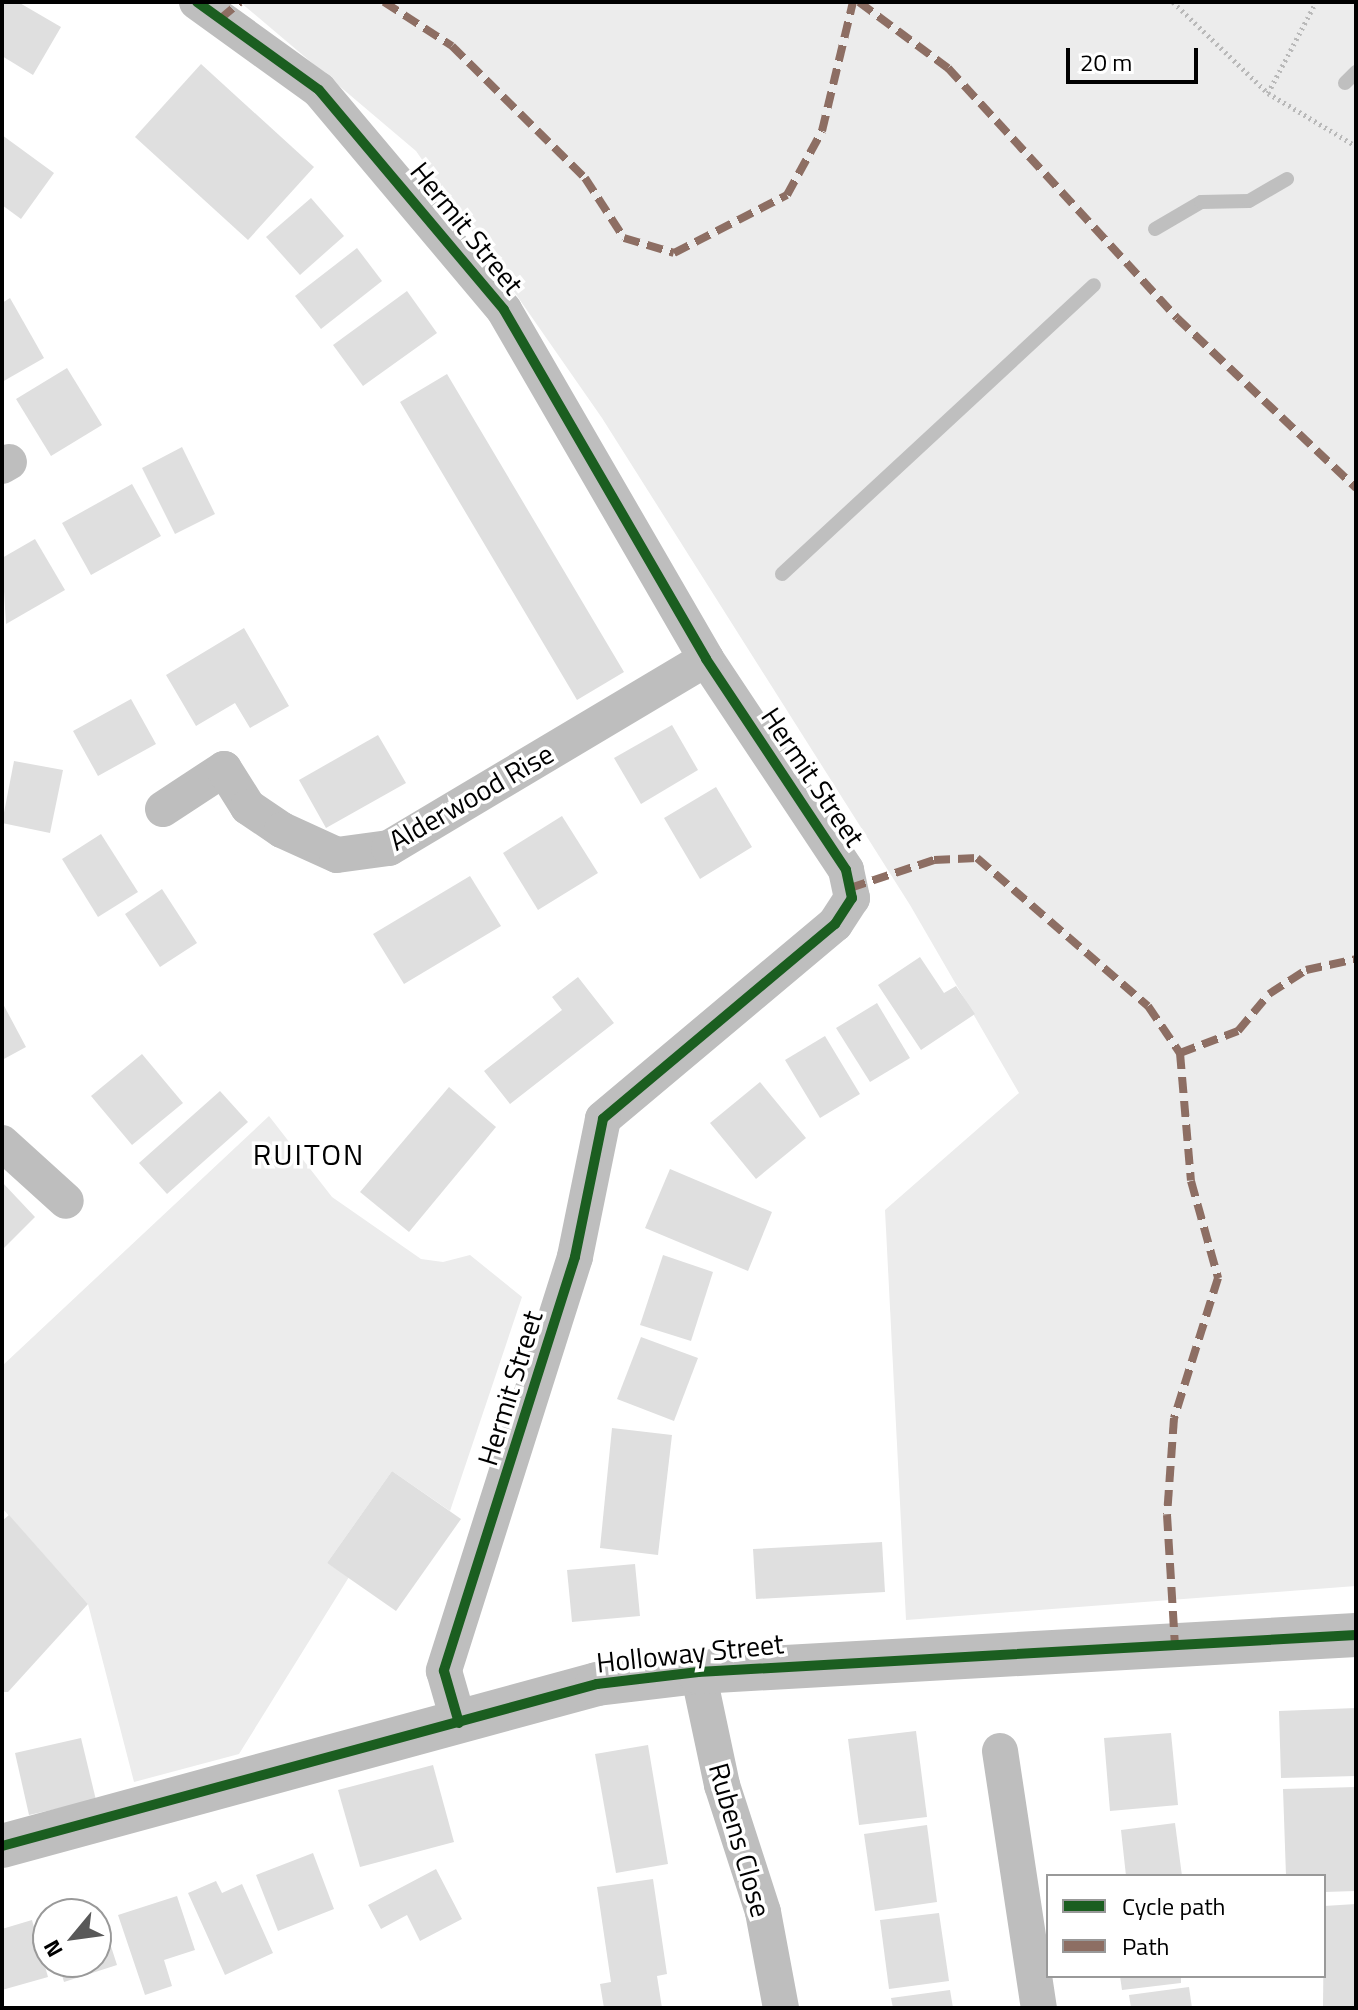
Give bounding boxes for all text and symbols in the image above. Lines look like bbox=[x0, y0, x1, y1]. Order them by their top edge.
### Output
scale bar bbox=[1070, 32, 1202, 82]
text: 20 m bbox=[1080, 44, 1132, 80]
street label: Hermit Street bbox=[404, 155, 530, 301]
street label: Hermit Street bbox=[754, 701, 872, 853]
street label: Alderwood Rise bbox=[383, 736, 559, 858]
district label: RUITON bbox=[253, 1136, 365, 1172]
street label: Hermit Street bbox=[471, 1306, 549, 1470]
street label: Holloway Street bbox=[595, 1626, 785, 1680]
street label: Rubens Close bbox=[702, 1759, 778, 1921]
legend bbox=[1046, 1874, 1326, 1978]
text: Cycle path bbox=[1122, 1888, 1225, 1924]
north arrow bbox=[32, 1898, 112, 1978]
text: Path bbox=[1122, 1928, 1169, 1964]
text: N bbox=[34, 1934, 71, 1964]

